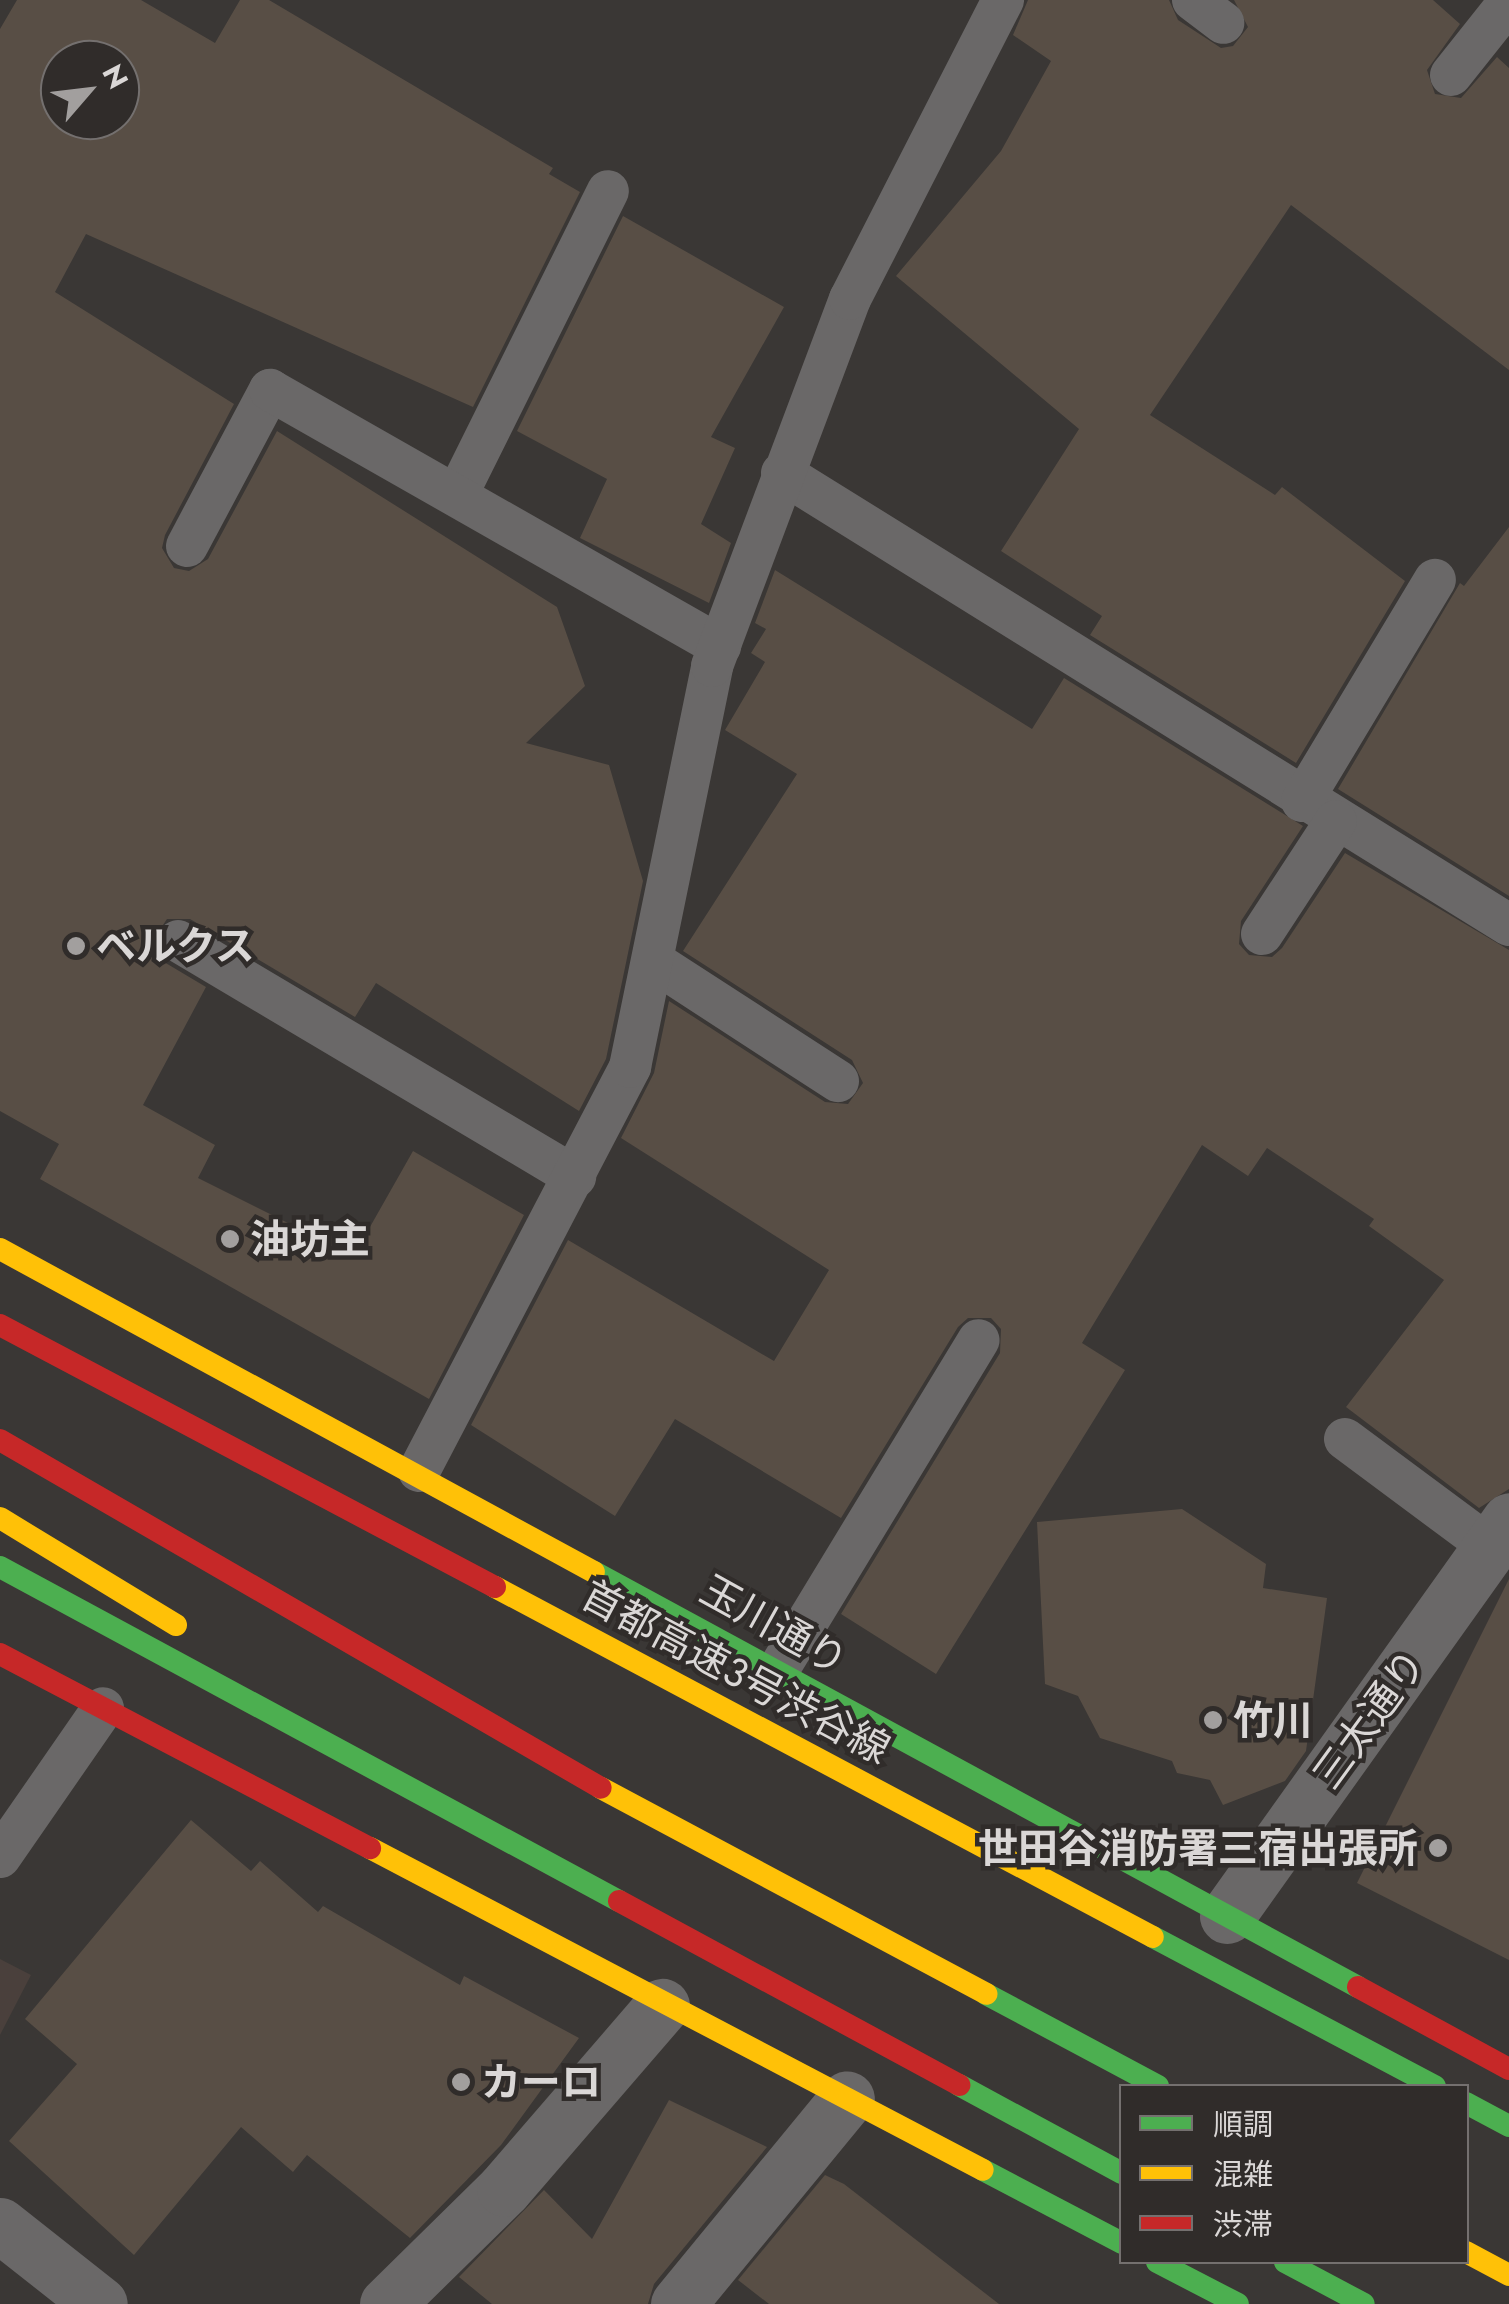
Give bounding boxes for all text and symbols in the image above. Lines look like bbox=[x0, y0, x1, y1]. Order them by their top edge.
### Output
north arrow bbox=[40, 40, 140, 140]
text: N bbox=[92, 57, 138, 96]
place label: ベルクス bbox=[96, 922, 256, 970]
marker: ベルクス bbox=[65, 935, 87, 957]
place label: 油坊主 bbox=[250, 1215, 370, 1263]
marker: 油坊主 bbox=[219, 1228, 241, 1250]
street label: 玉川通り bbox=[692, 1565, 856, 1685]
street label: 首都高速3号渋谷線 bbox=[574, 1571, 898, 1773]
street label: 三太通り bbox=[1303, 1640, 1435, 1798]
place label: 竹川 bbox=[1233, 1696, 1313, 1744]
marker: 竹川 bbox=[1202, 1709, 1224, 1731]
place label: 世田谷消防署三宿出張所 bbox=[978, 1824, 1418, 1872]
marker: 世田谷消防署三宿出張所 bbox=[1427, 1837, 1449, 1859]
place label: カーロ bbox=[481, 2058, 601, 2106]
marker: カーロ bbox=[450, 2071, 472, 2093]
legend bbox=[1119, 2084, 1469, 2264]
text: 順調 bbox=[1213, 2103, 1273, 2146]
text: 混雑 bbox=[1213, 2153, 1273, 2196]
text: 渋滞 bbox=[1213, 2203, 1273, 2246]

